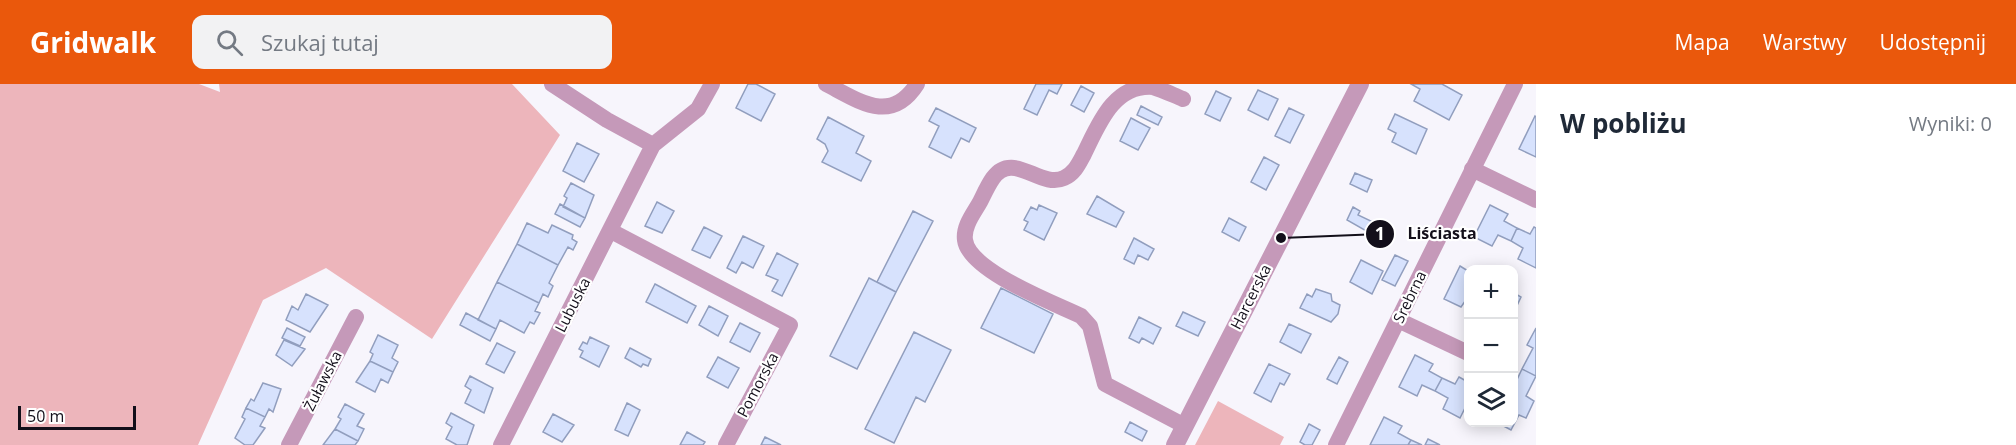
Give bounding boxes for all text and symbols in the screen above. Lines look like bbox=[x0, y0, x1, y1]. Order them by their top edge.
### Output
search box bbox=[192, 15, 612, 69]
text: Gridwalk bbox=[30, 23, 156, 61]
icon: search bbox=[213, 26, 246, 59]
text: Szukaj tutaj bbox=[261, 27, 379, 57]
text: Mapa bbox=[1675, 28, 1730, 56]
text: Warstwy bbox=[1763, 28, 1847, 56]
text: Udostępnij bbox=[1880, 28, 1986, 56]
text: W pobliżu bbox=[1560, 105, 1687, 141]
text: Wyniki: 0 bbox=[1909, 110, 1992, 137]
callout: Liściasta bbox=[1365, 217, 1488, 251]
text: 1 bbox=[1375, 221, 1385, 245]
text: Liściasta bbox=[1407, 222, 1477, 244]
street label: Harcerska bbox=[1225, 261, 1275, 333]
map controls bbox=[1464, 265, 1518, 427]
button: + bbox=[1464, 265, 1518, 319]
street label: Srebrna bbox=[1388, 267, 1430, 326]
street label: Lubuska bbox=[550, 274, 594, 335]
button: − bbox=[1464, 319, 1518, 373]
street label: Żuławska bbox=[298, 347, 346, 414]
street label: Pomorska bbox=[732, 349, 782, 420]
button: layers bbox=[1464, 373, 1518, 427]
scale bar bbox=[18, 403, 136, 430]
text: 50 m bbox=[27, 405, 64, 427]

